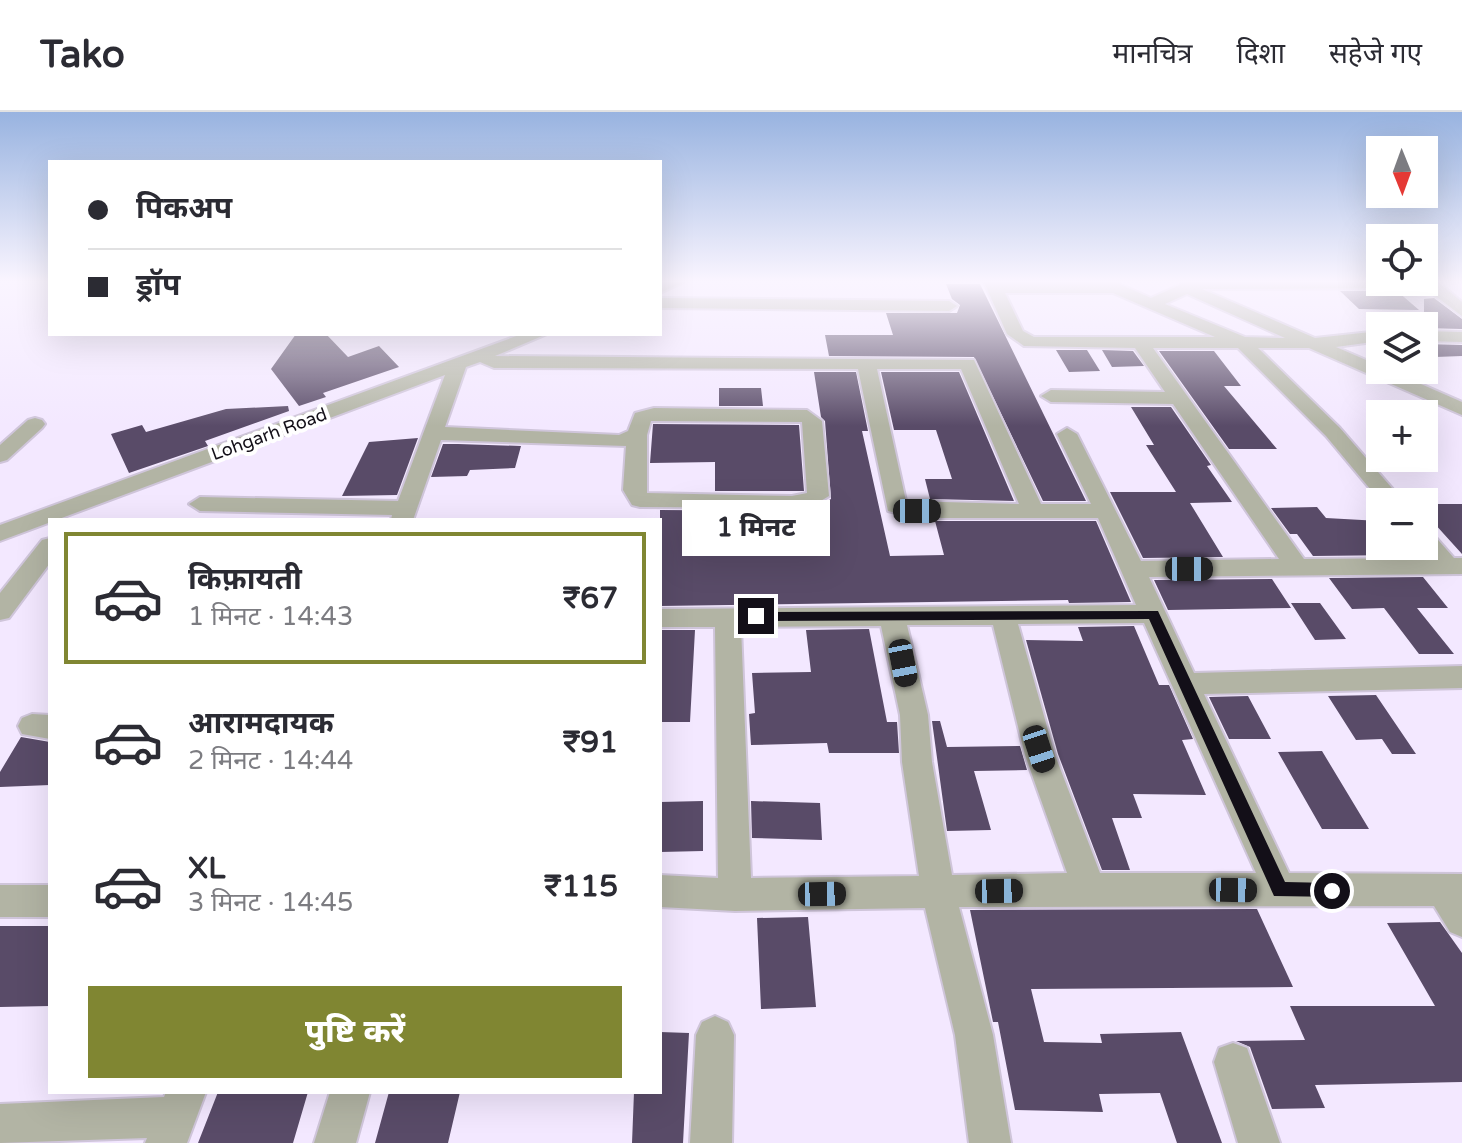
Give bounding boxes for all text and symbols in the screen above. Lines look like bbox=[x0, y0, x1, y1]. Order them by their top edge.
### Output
text: Tako bbox=[40, 32, 125, 78]
text: मानचित्र bbox=[1112, 37, 1192, 71]
text: दिशा bbox=[1236, 37, 1285, 71]
text: सहेजे गए bbox=[1329, 37, 1422, 71]
north arrow bbox=[1366, 136, 1438, 208]
map controls bbox=[1366, 136, 1438, 560]
text: पिकअप bbox=[136, 190, 232, 227]
button: locate bbox=[1366, 224, 1438, 296]
text: ड्रॉप bbox=[136, 267, 180, 304]
button: layers bbox=[1366, 312, 1438, 384]
button: + bbox=[1366, 400, 1438, 472]
street label: Lohgarh Road bbox=[208, 403, 330, 465]
button: − bbox=[1366, 488, 1438, 560]
car bbox=[893, 499, 941, 523]
callout: 1 मिनट bbox=[682, 500, 830, 556]
text: 1 मिनट bbox=[716, 512, 796, 543]
car bbox=[1165, 557, 1213, 581]
text: किफ़ायती bbox=[188, 561, 302, 598]
icon: car bbox=[92, 562, 164, 634]
text: ₹67 bbox=[563, 580, 618, 617]
route end bbox=[738, 598, 774, 634]
text: 1 मिनट · 14:43 bbox=[188, 601, 353, 632]
car bbox=[887, 637, 919, 689]
text: आरामदायक bbox=[188, 705, 334, 742]
icon: car bbox=[92, 706, 164, 778]
car bbox=[1020, 722, 1058, 776]
text: ₹91 bbox=[563, 724, 618, 761]
text: 2 मिनट · 14:44 bbox=[188, 745, 353, 776]
icon: car bbox=[92, 850, 164, 922]
text: XL bbox=[188, 850, 225, 887]
text: ₹115 bbox=[544, 868, 618, 905]
route start bbox=[1314, 873, 1350, 909]
car bbox=[1209, 878, 1257, 902]
car bbox=[975, 879, 1023, 903]
car bbox=[798, 882, 846, 906]
text: 3 मिनट · 14:45 bbox=[188, 887, 353, 918]
button: पुष्टि करें bbox=[88, 986, 622, 1078]

